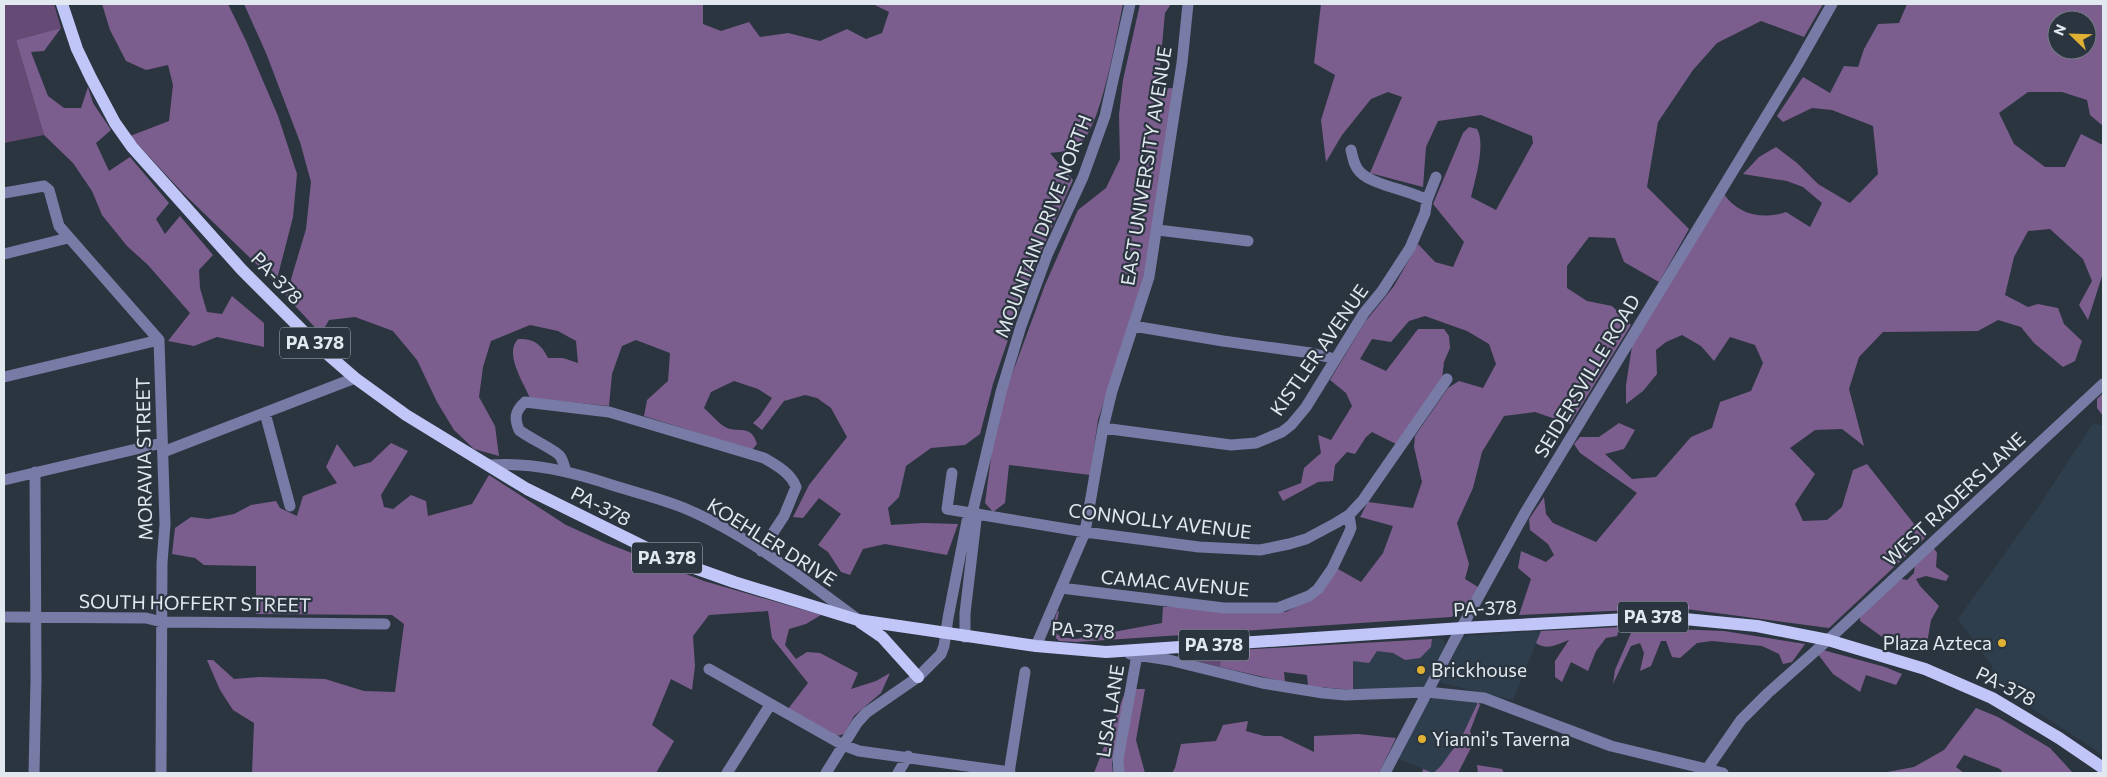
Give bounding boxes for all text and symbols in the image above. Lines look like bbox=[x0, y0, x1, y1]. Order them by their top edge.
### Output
north arrow bbox=[2047, 10, 2097, 60]
text: N bbox=[2050, 22, 2069, 38]
street label: EAST UNIVERSITY AVENUE bbox=[1115, 45, 1176, 287]
street label: MOUNTAIN DRIVE NORTH bbox=[989, 111, 1096, 341]
street label: PA-378 bbox=[247, 247, 308, 309]
street label: KISTLER AVENUE bbox=[1265, 280, 1373, 420]
street label: SEIDERSVILLE ROAD bbox=[1529, 290, 1644, 461]
road number: PA 378 bbox=[280, 328, 350, 358]
street label: MORAVIA STREET bbox=[131, 377, 156, 541]
street label: WEST RADERS LANE bbox=[1878, 427, 2029, 570]
street label: PA-378 bbox=[568, 481, 635, 530]
street label: KOEHLER DRIVE bbox=[703, 493, 841, 591]
street label: CONNOLLY AVENUE bbox=[1067, 498, 1253, 543]
road number: PA 378 bbox=[632, 542, 702, 574]
street label: CAMAC AVENUE bbox=[1100, 565, 1250, 600]
street label: SOUTH HOFFERT STREET bbox=[79, 589, 311, 616]
street label: PA-378 bbox=[1452, 594, 1518, 621]
road number: PA 378 bbox=[1618, 602, 1688, 632]
street label: PA-378 bbox=[1050, 616, 1116, 643]
road number: PA 378 bbox=[1179, 630, 1249, 660]
place label: Plaza Azteca bbox=[1883, 631, 1992, 654]
marker: Plaza Azteca bbox=[1996, 637, 2008, 649]
place label: Brickhouse bbox=[1431, 658, 1527, 681]
street label: PA-378 bbox=[1973, 661, 2040, 710]
street label: LISA LANE bbox=[1091, 663, 1128, 759]
marker: Brickhouse bbox=[1415, 664, 1427, 676]
place label: Yianni's Taverna bbox=[1432, 727, 1570, 750]
marker: Yianni's Taverna bbox=[1416, 733, 1428, 745]

